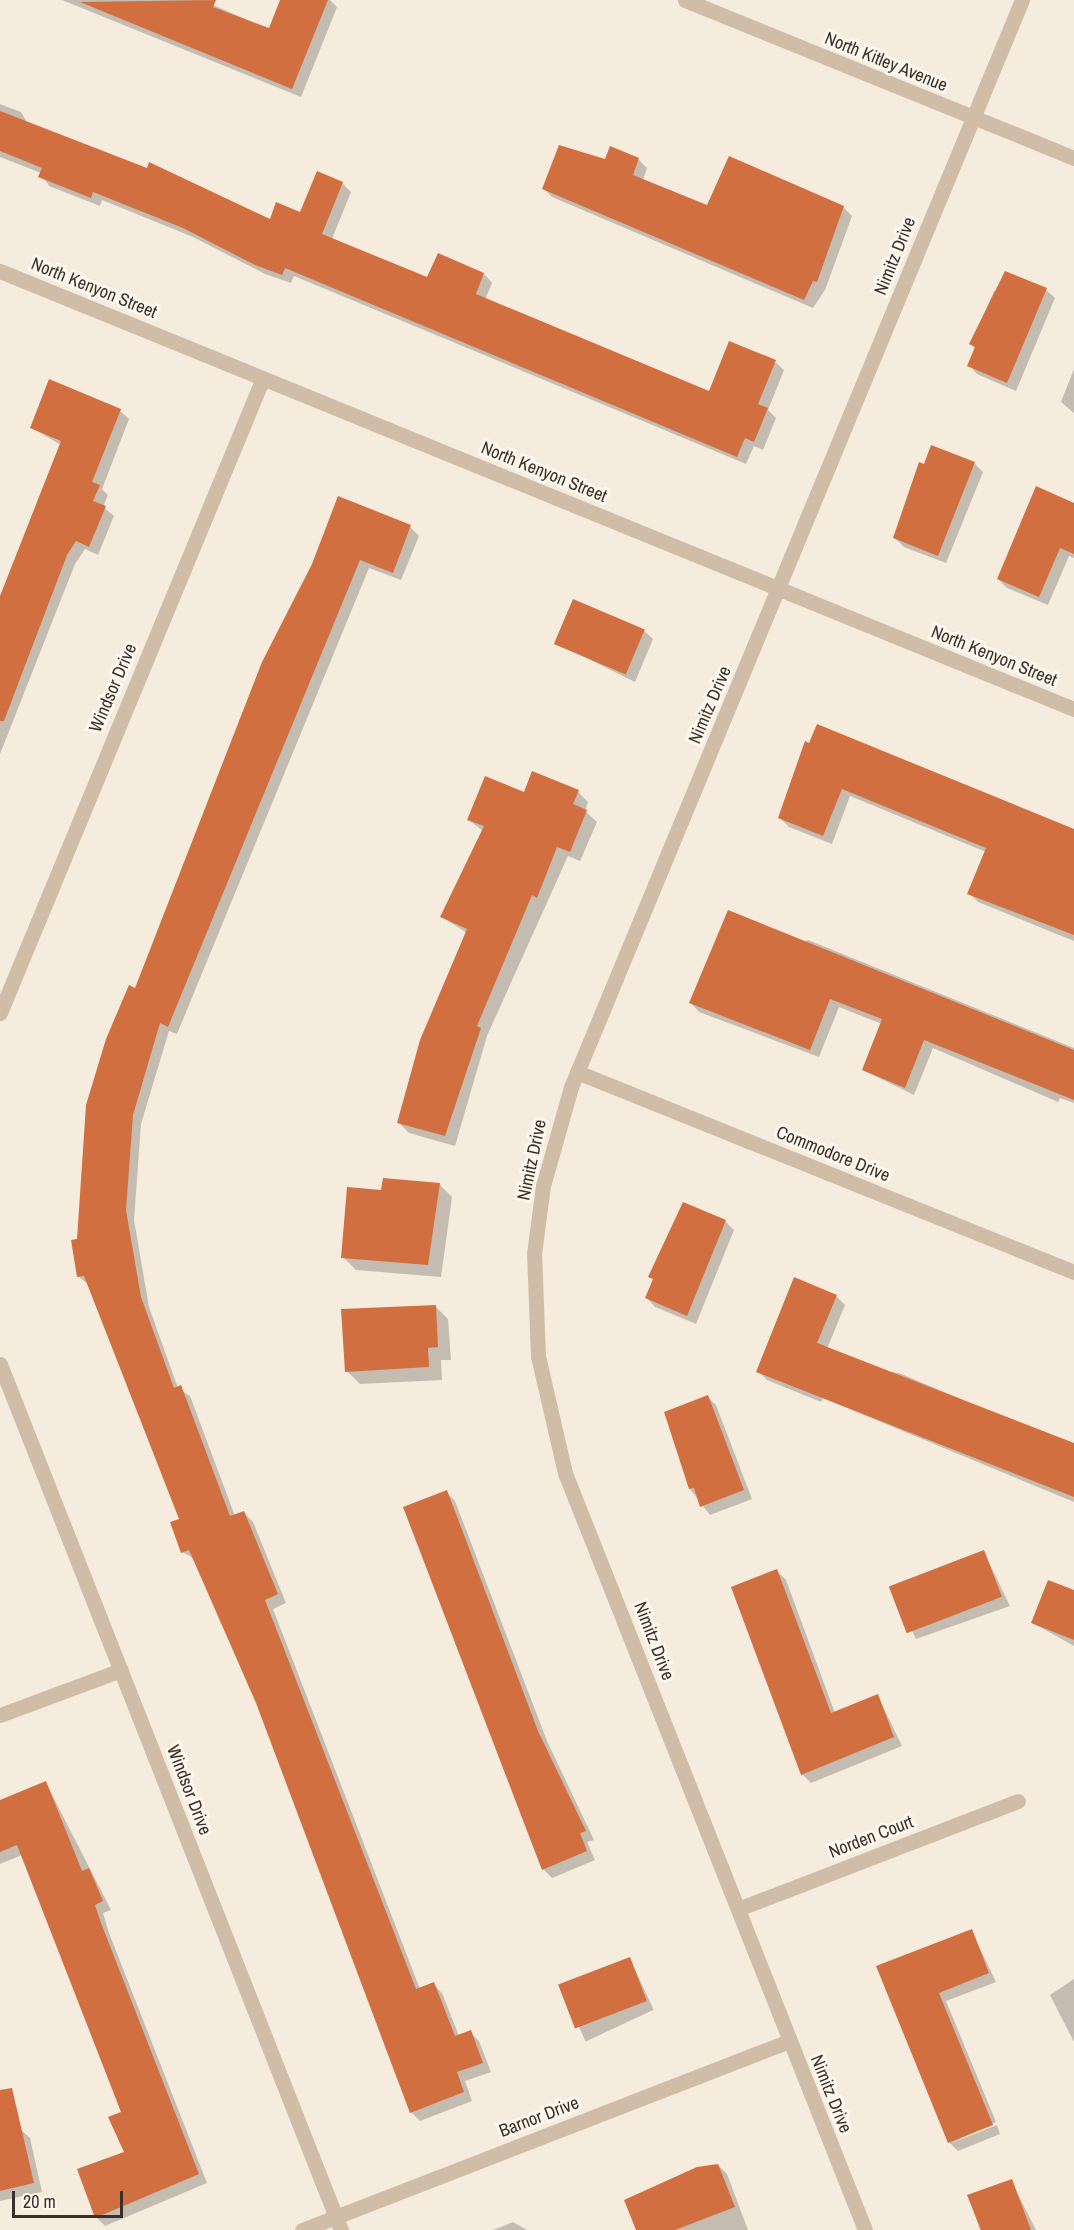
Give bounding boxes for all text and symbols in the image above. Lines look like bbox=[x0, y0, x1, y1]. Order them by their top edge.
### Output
street label: North Kitley Avenue bbox=[821, 27, 951, 97]
street label: Nimitz Drive bbox=[870, 214, 920, 298]
street label: North Kenyon Street bbox=[28, 253, 160, 323]
street label: North Kenyon Street bbox=[478, 437, 610, 507]
street label: North Kenyon Street bbox=[928, 621, 1060, 691]
street label: Windsor Drive bbox=[85, 640, 141, 736]
street label: Nimitz Drive bbox=[684, 663, 736, 747]
street label: Nimitz Drive bbox=[513, 1118, 551, 1202]
street label: Commodore Drive bbox=[773, 1121, 893, 1187]
street label: Nimitz Drive bbox=[629, 1599, 679, 1683]
street label: Windsor Drive bbox=[162, 1742, 216, 1838]
street label: Norden Court bbox=[826, 1811, 916, 1863]
street label: Nimitz Drive bbox=[806, 2052, 856, 2136]
street label: Barnor Drive bbox=[496, 2092, 582, 2142]
scale bar bbox=[15, 2179, 126, 2217]
text: 20 m bbox=[23, 2189, 56, 2214]

